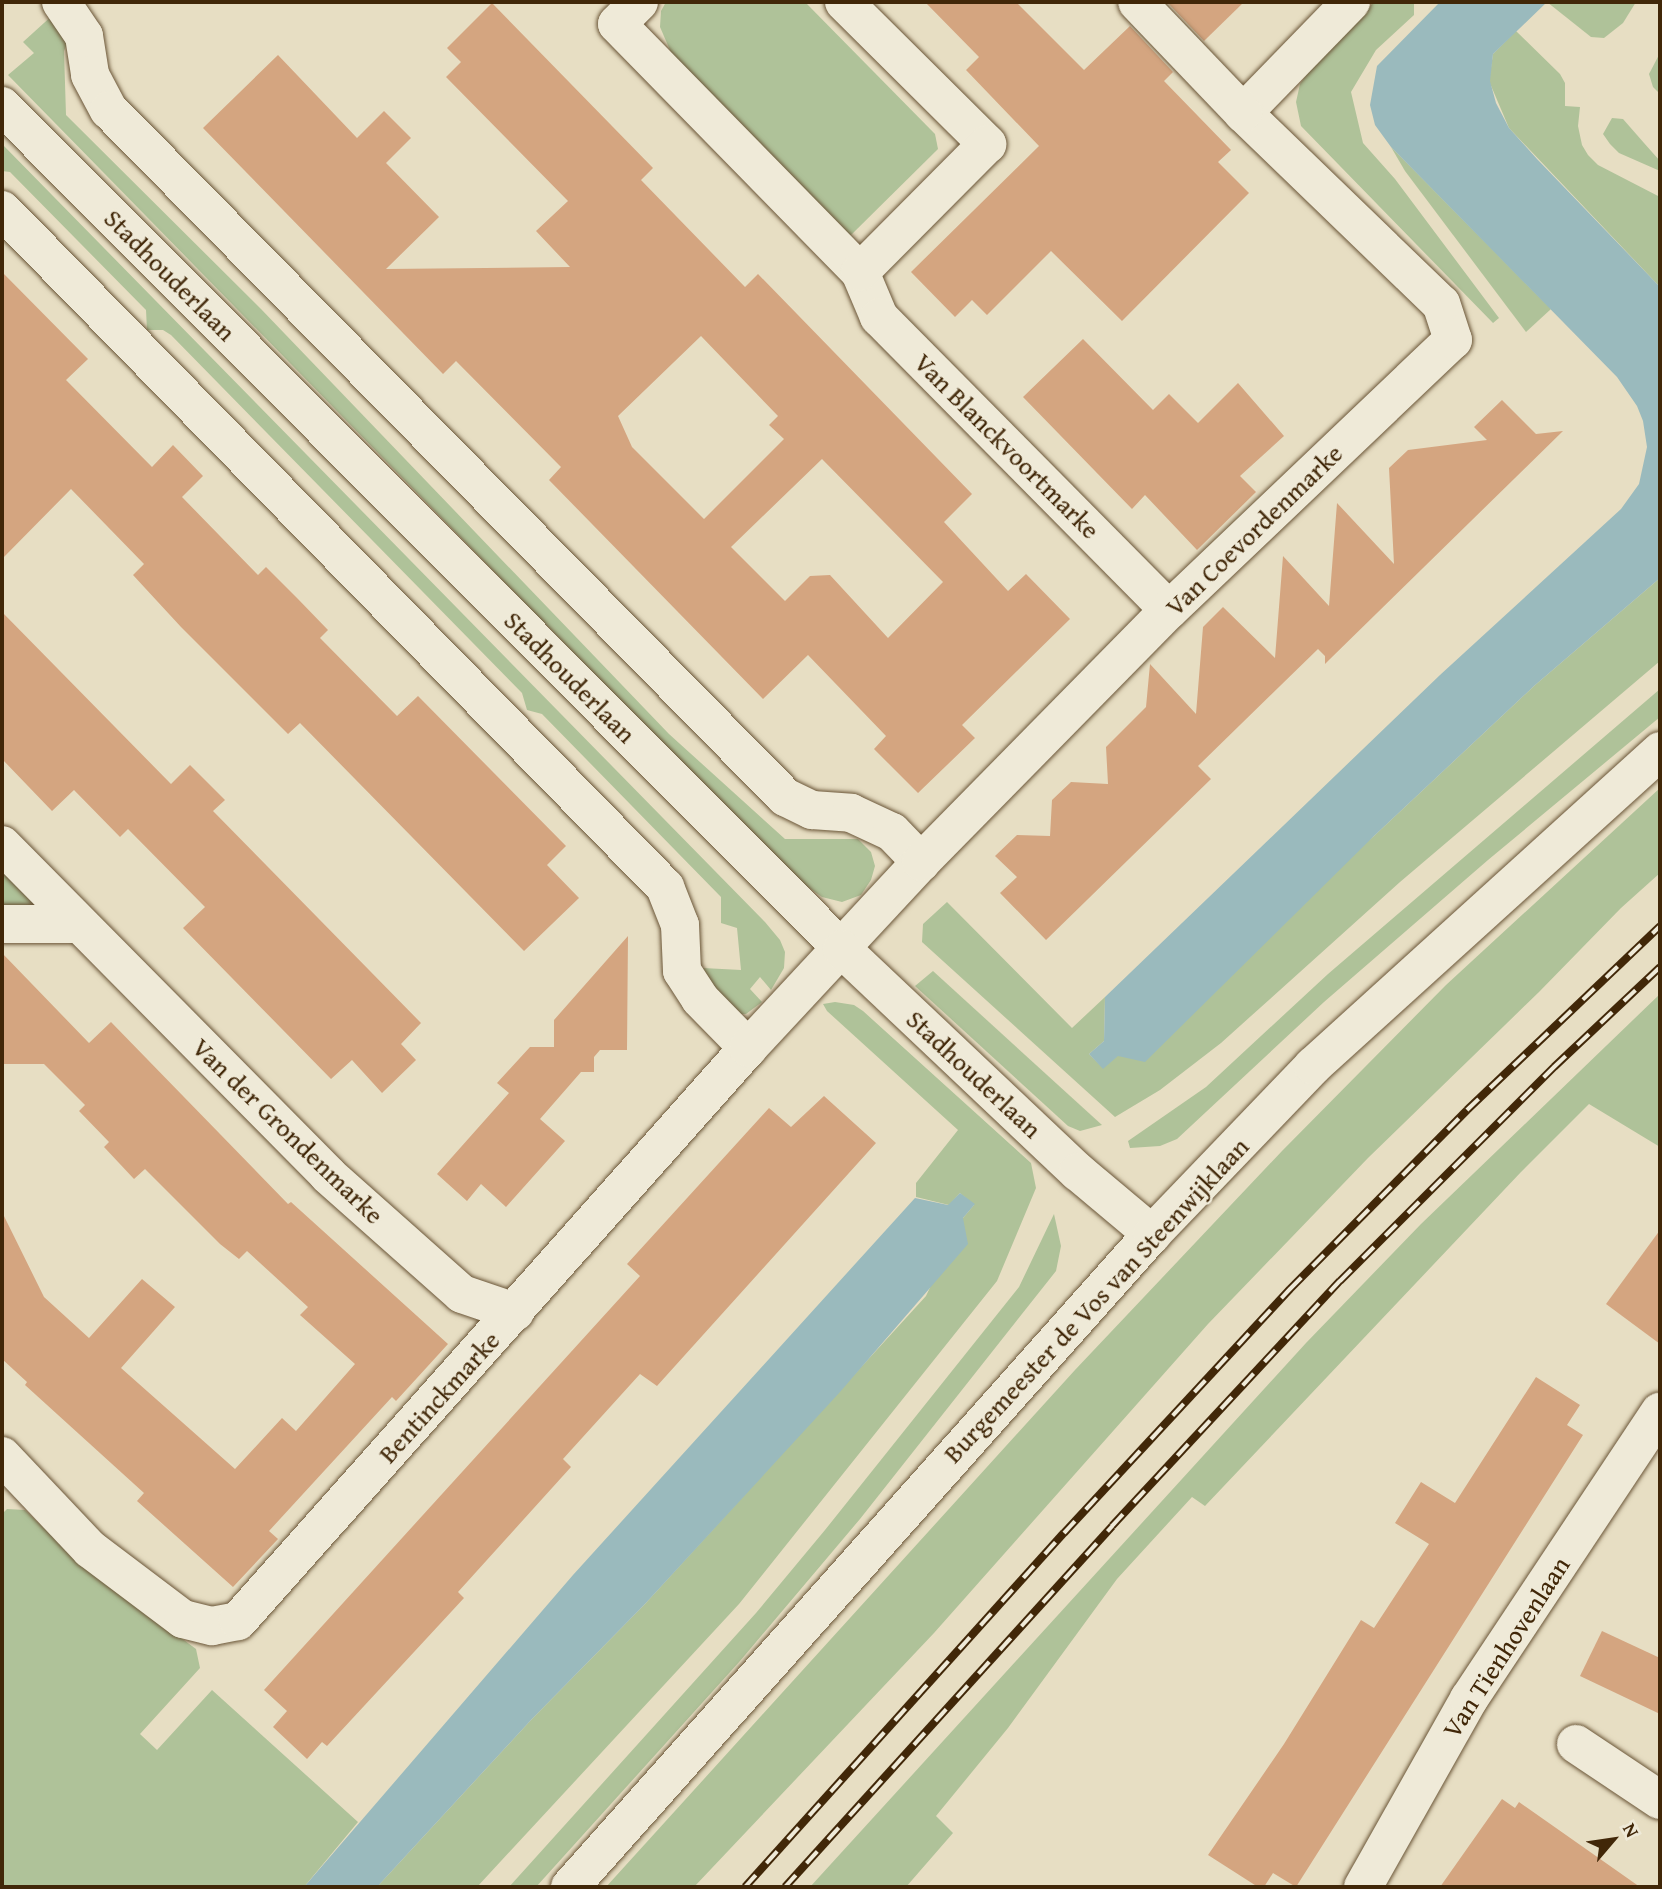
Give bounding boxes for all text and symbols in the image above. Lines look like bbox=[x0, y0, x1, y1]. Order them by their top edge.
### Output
street label: Stadhouderlaan bbox=[98, 203, 242, 347]
street label: Van Blanckvoortmarke bbox=[908, 347, 1106, 545]
street label: Van Coevordenmarke bbox=[1159, 438, 1349, 622]
street label: Stadhouderlaan bbox=[498, 605, 642, 749]
street label: Stadhouderlaan bbox=[900, 1004, 1048, 1144]
street label: Van der Grondenmarke bbox=[186, 1032, 390, 1230]
street label: Burgemeester de Vos van Steenwijklaan bbox=[937, 1131, 1255, 1469]
street label: Bentinckmarke bbox=[372, 1325, 506, 1469]
street label: Van Tienhovenlaan bbox=[1436, 1551, 1576, 1743]
north arrow bbox=[1578, 1805, 1648, 1875]
text: N bbox=[1616, 1817, 1647, 1842]

